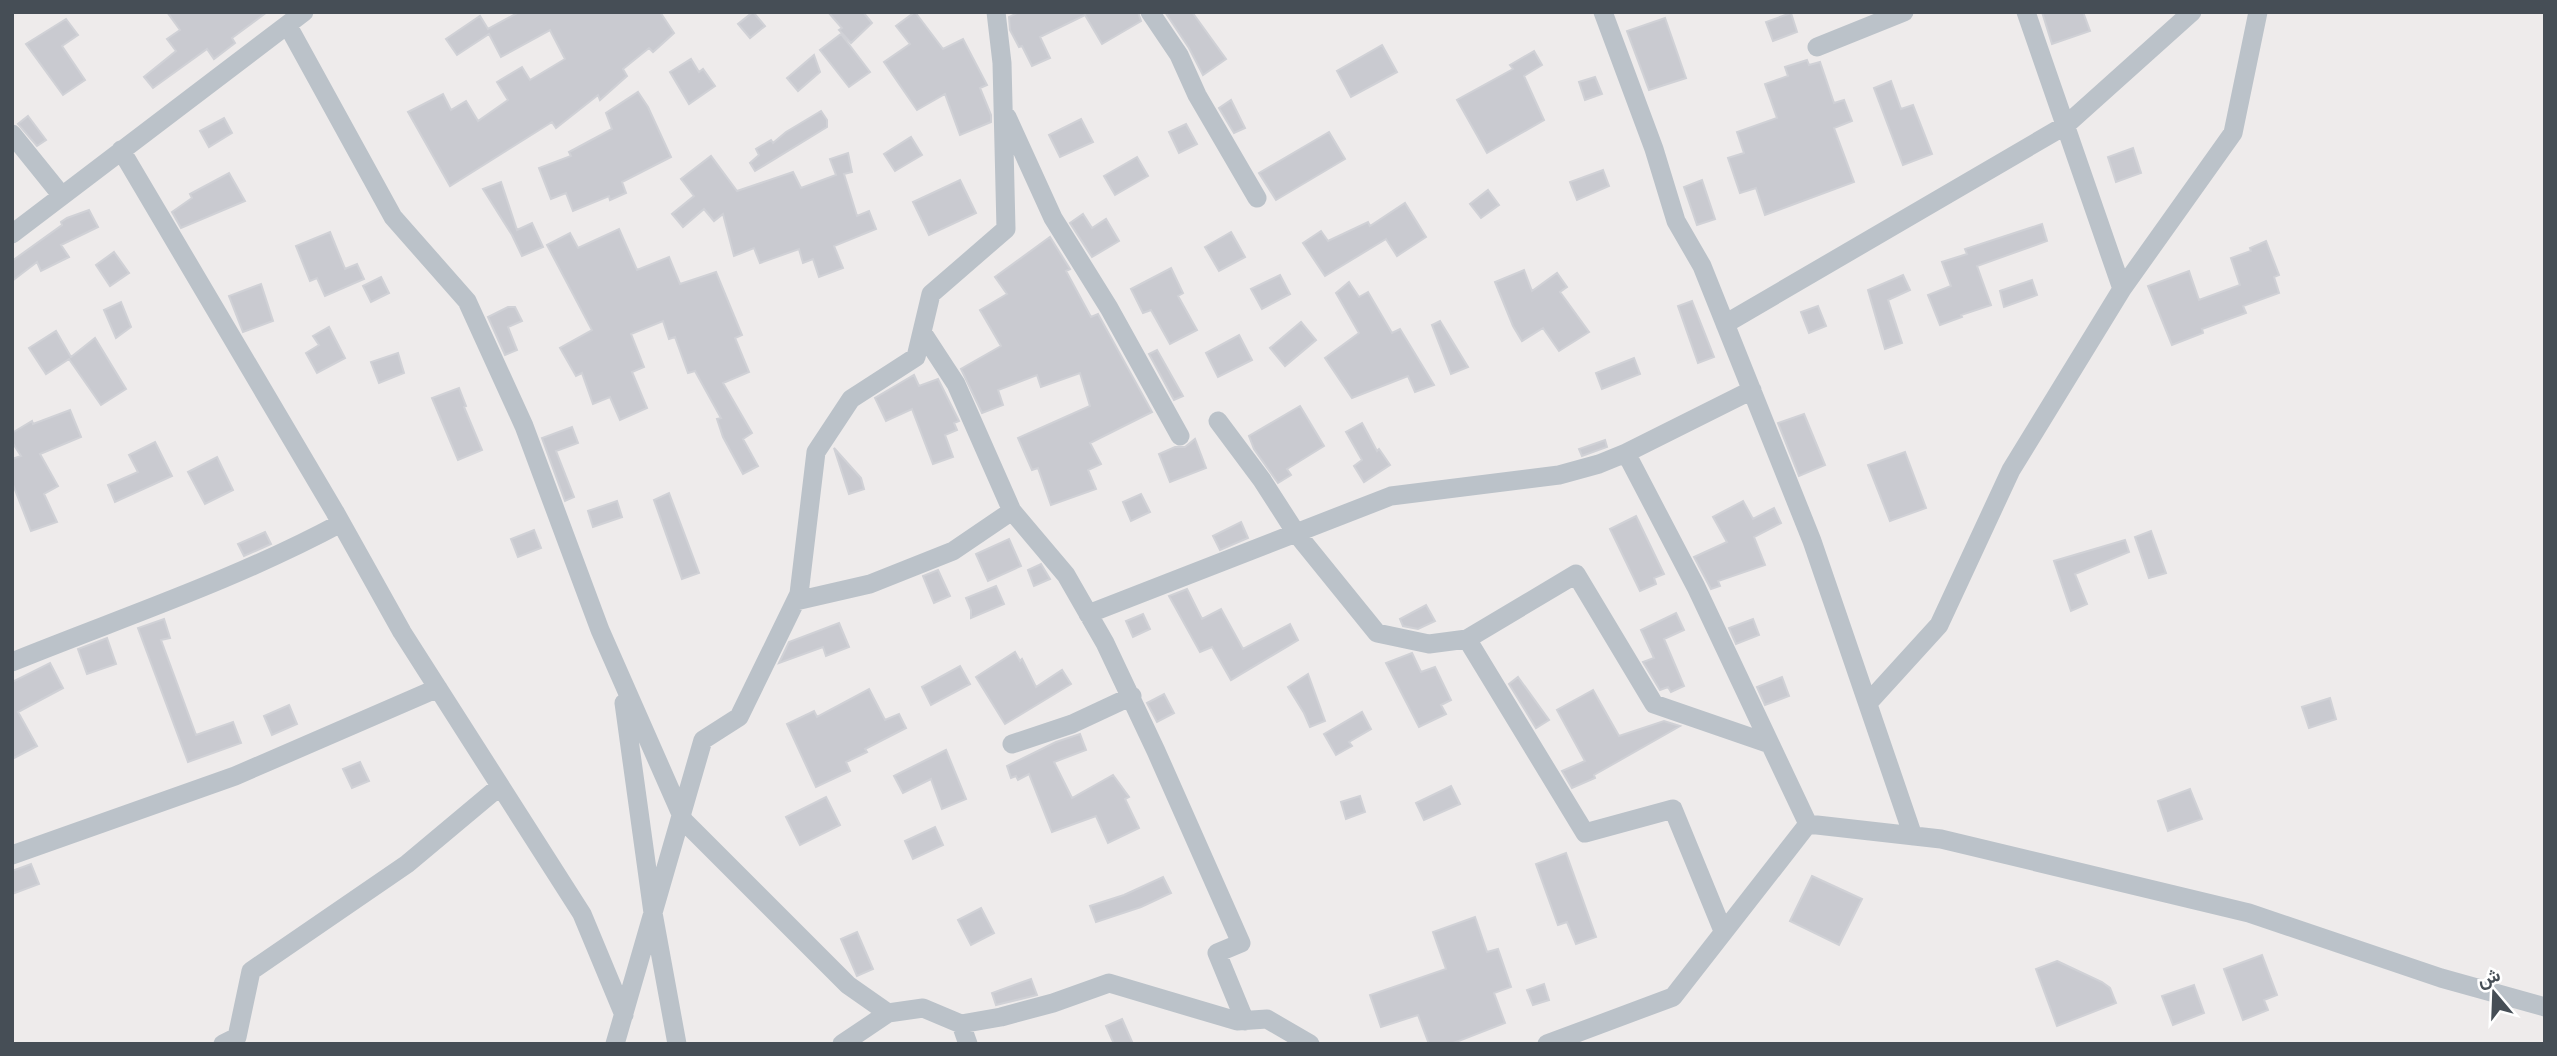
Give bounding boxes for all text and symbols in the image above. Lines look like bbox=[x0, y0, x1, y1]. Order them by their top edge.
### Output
north arrow bbox=[2459, 958, 2529, 1028]
text: ش bbox=[2474, 963, 2503, 992]

